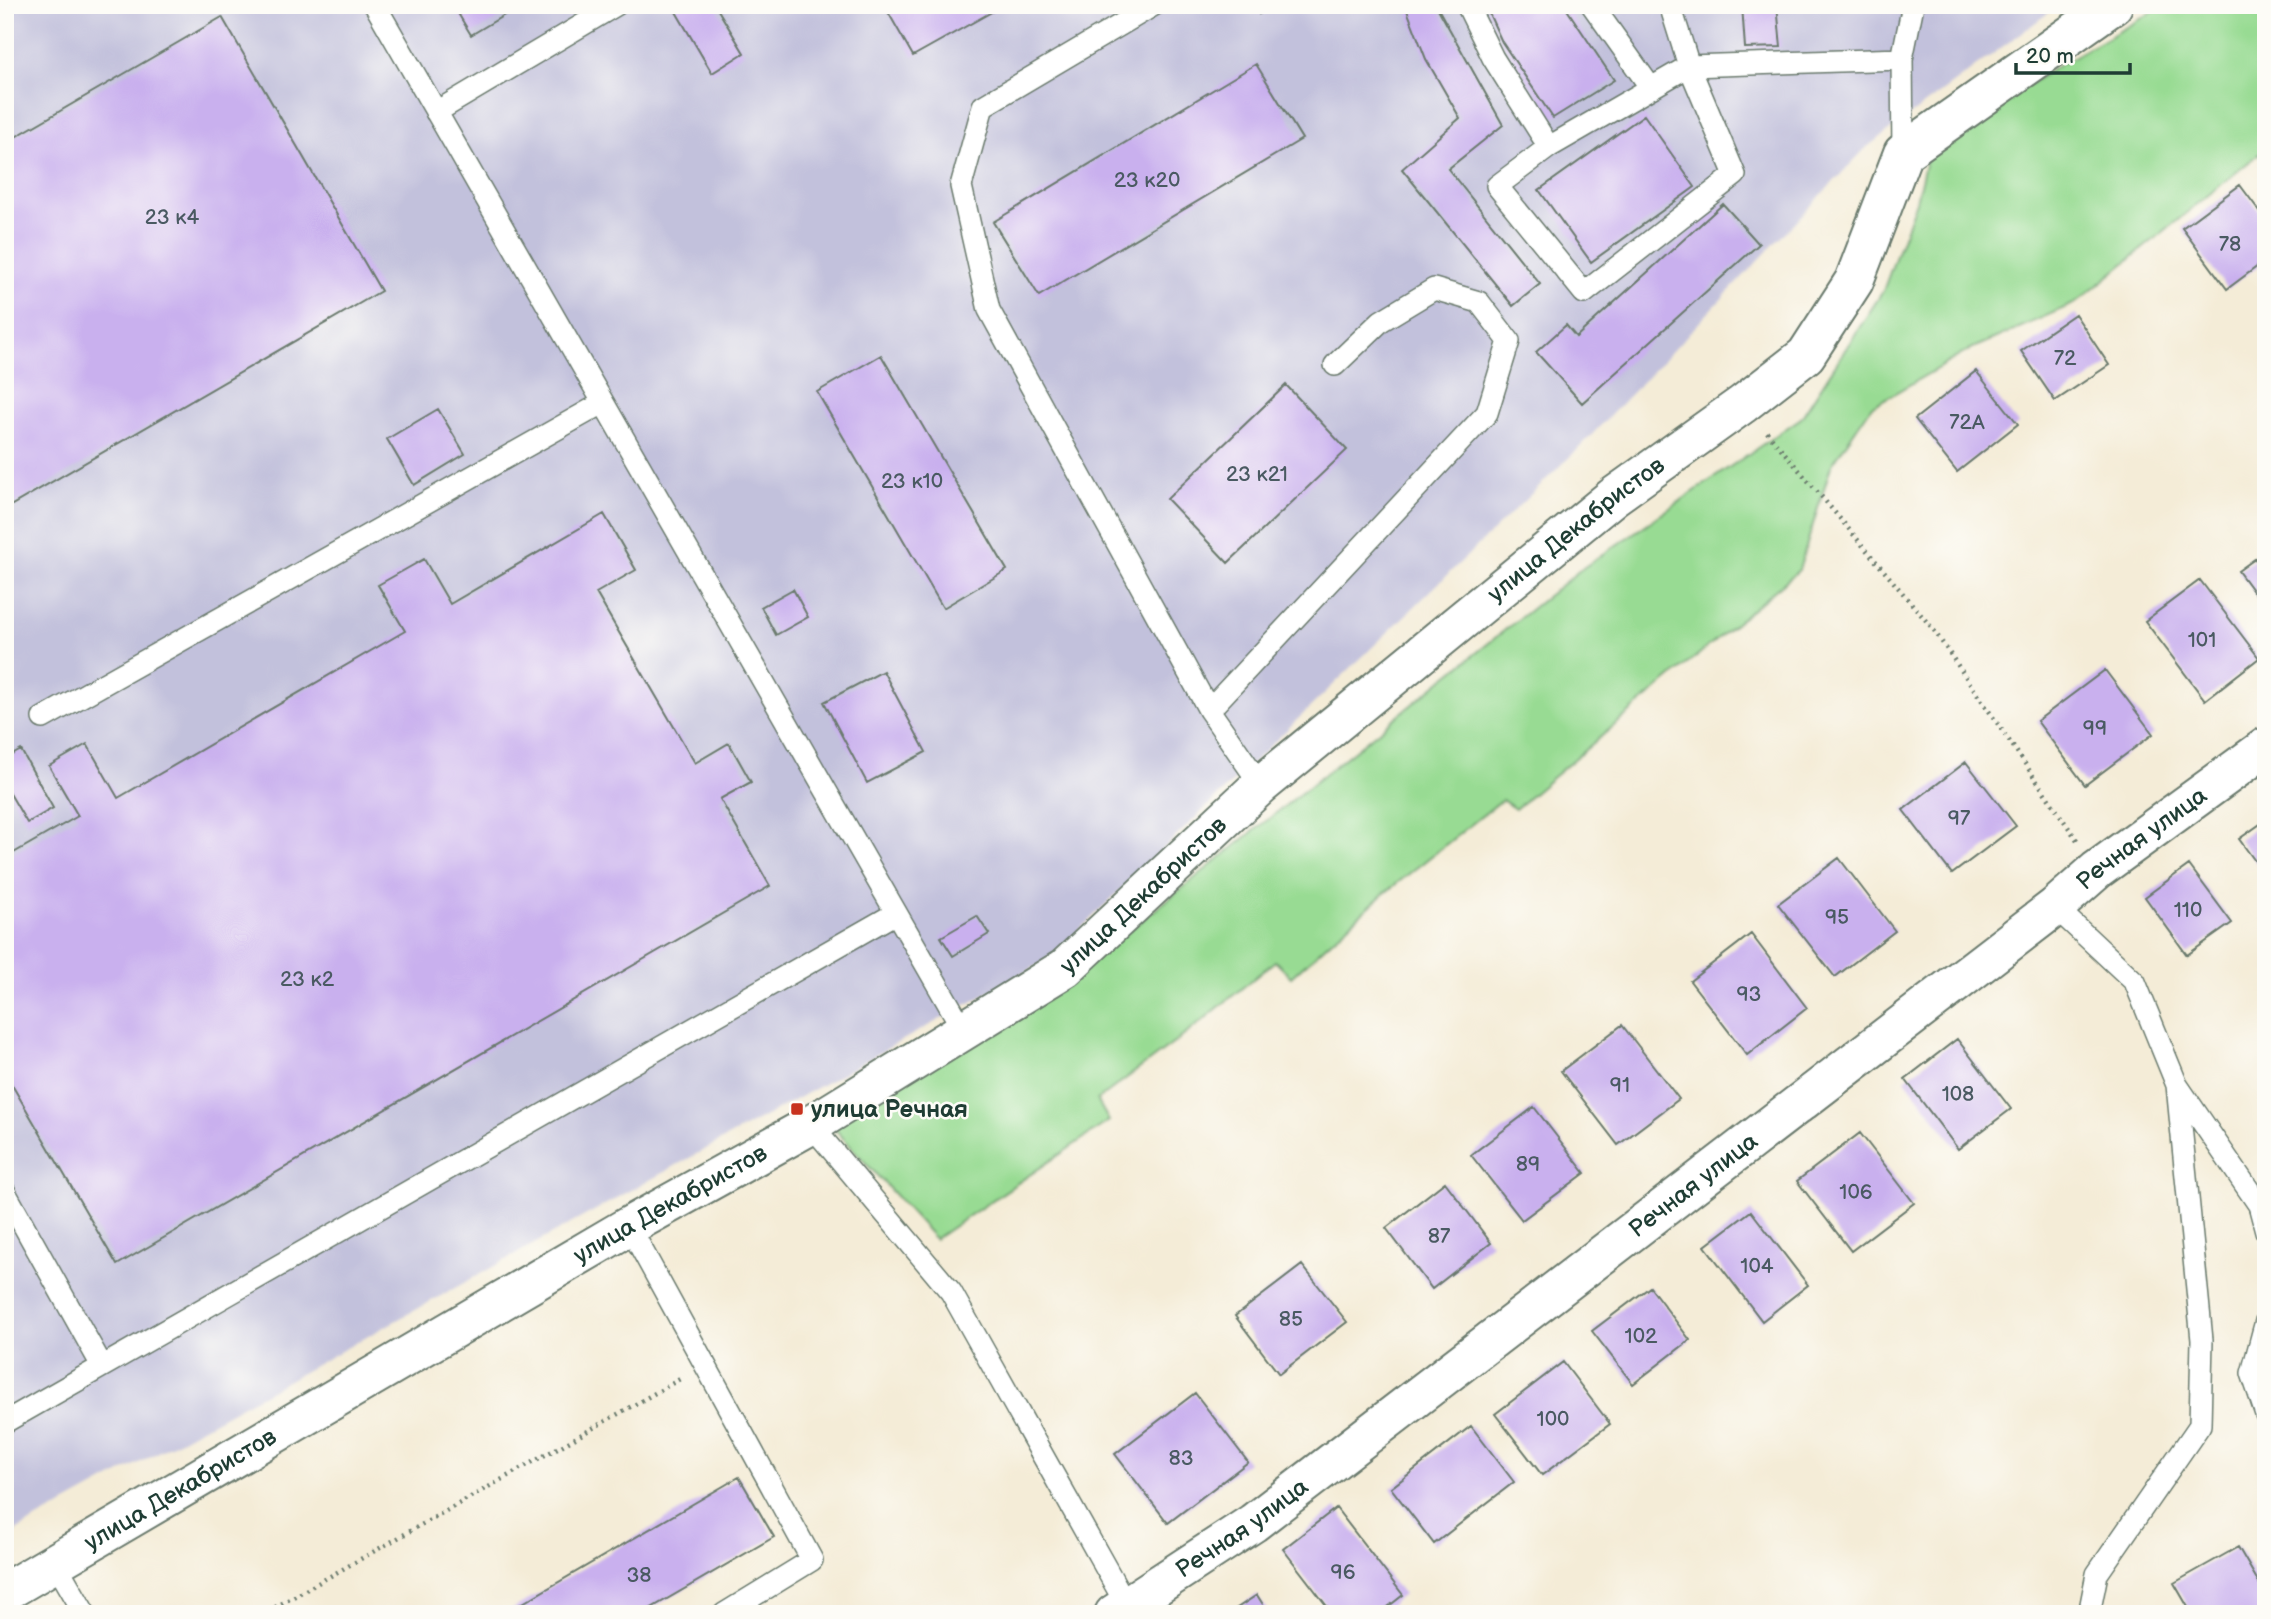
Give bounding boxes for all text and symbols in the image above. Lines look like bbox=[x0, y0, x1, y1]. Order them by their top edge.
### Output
scale bar bbox=[2016, 32, 2129, 76]
text: 20 m bbox=[2026, 44, 2074, 69]
house number: 23 к20 bbox=[1114, 168, 1180, 193]
house number: 23 к4 bbox=[145, 205, 199, 230]
house number: 78 bbox=[2219, 232, 2241, 257]
house number: 72 bbox=[2054, 346, 2077, 371]
house number: 72А bbox=[1949, 410, 1985, 435]
street label: улица Декабристов bbox=[1482, 451, 1671, 609]
house number: 23 к21 bbox=[1226, 462, 1288, 487]
house number: 23 к10 bbox=[881, 469, 943, 494]
house number: 101 bbox=[2188, 628, 2216, 653]
house number: 99 bbox=[2083, 716, 2107, 741]
street label: Речная улица bbox=[2071, 781, 2213, 896]
house number: 97 bbox=[1948, 806, 1971, 831]
street label: улица Декабристов bbox=[1054, 810, 1233, 980]
house number: 110 bbox=[2174, 898, 2202, 923]
house number: 95 bbox=[1825, 905, 1849, 930]
house number: 23 к2 bbox=[280, 967, 335, 992]
house number: 93 bbox=[1736, 982, 1762, 1007]
house number: 91 bbox=[1610, 1073, 1630, 1098]
house number: 108 bbox=[1942, 1082, 1974, 1107]
place label: улица Речная bbox=[811, 1095, 968, 1124]
marker: улица Речная bbox=[789, 1101, 805, 1117]
street label: Речная улица bbox=[1623, 1127, 1764, 1244]
street label: улица Декабристов bbox=[568, 1138, 773, 1270]
house number: 89 bbox=[1516, 1152, 1540, 1177]
house number: 106 bbox=[1839, 1180, 1873, 1205]
house number: 87 bbox=[1428, 1224, 1451, 1249]
house number: 104 bbox=[1740, 1254, 1774, 1279]
house number: 85 bbox=[1279, 1307, 1303, 1332]
house number: 102 bbox=[1625, 1324, 1658, 1349]
house number: 100 bbox=[1537, 1407, 1569, 1432]
street label: улица Декабристов bbox=[79, 1422, 282, 1557]
house number: 83 bbox=[1168, 1446, 1194, 1471]
street label: Речная улица bbox=[1170, 1472, 1314, 1585]
house number: 96 bbox=[1331, 1560, 1356, 1585]
house number: 38 bbox=[626, 1563, 652, 1588]

